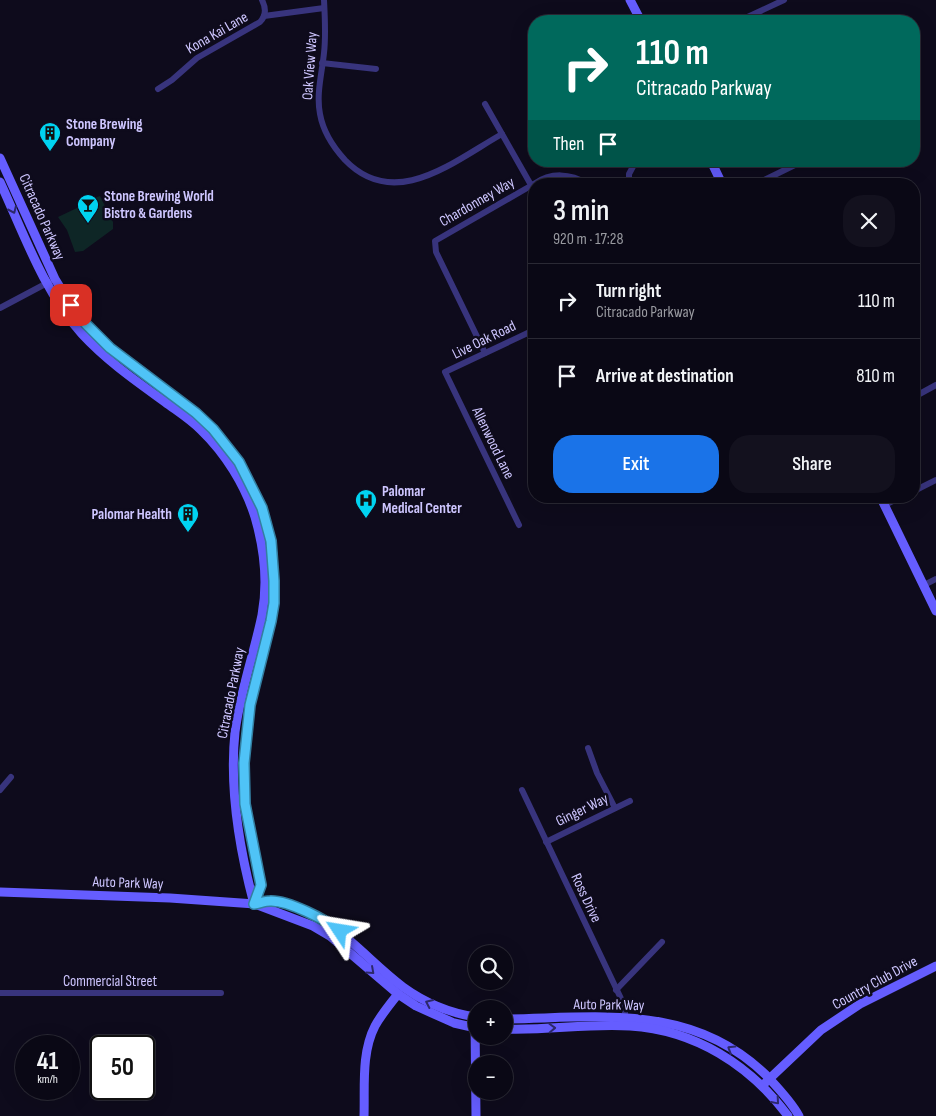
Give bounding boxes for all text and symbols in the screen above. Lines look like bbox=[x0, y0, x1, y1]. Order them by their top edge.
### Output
street label: Kona Kai Lane bbox=[182, 8, 252, 58]
street label: Oak View Way bbox=[298, 31, 322, 101]
text: 110 m bbox=[636, 32, 709, 75]
icon: right bbox=[553, 35, 618, 100]
text: Citracado Parkway bbox=[636, 75, 772, 102]
place label: Stone Brewing Company bbox=[66, 115, 143, 151]
building icon: Stone Brewing Company bbox=[38, 121, 62, 152]
icon: arrive bbox=[594, 130, 622, 158]
text: Then bbox=[553, 133, 584, 156]
street label: Citracado Parkway bbox=[14, 171, 70, 263]
street label: Chardonney Way bbox=[436, 173, 518, 231]
place label: Stone Brewing World Bistro & Gardens bbox=[104, 187, 214, 223]
bar icon: Stone Brewing World Bistro & Gardens bbox=[76, 193, 100, 224]
text: 3 min bbox=[553, 193, 609, 229]
button: close bbox=[843, 195, 895, 247]
one-way arrow bbox=[6, 205, 17, 214]
text: 920 m · 17:28 bbox=[553, 230, 623, 249]
text: Turn right bbox=[596, 280, 661, 303]
pin bbox=[50, 284, 92, 326]
icon: right bbox=[553, 287, 581, 315]
text: 110 m bbox=[858, 290, 895, 313]
icon: arrive bbox=[57, 291, 85, 319]
text: Citracado Parkway bbox=[596, 303, 695, 322]
street label: Live Oak Road bbox=[449, 316, 519, 364]
icon: arrive bbox=[553, 362, 581, 390]
text: Arrive at destination bbox=[596, 365, 734, 388]
text: 810 m bbox=[856, 365, 895, 388]
street label: Allenwood Lane bbox=[467, 403, 519, 482]
button: Exit bbox=[553, 435, 719, 493]
button: Share bbox=[729, 435, 895, 493]
place label: Palomar Medical Center bbox=[382, 482, 462, 518]
hospital icon: Palomar Medical Center bbox=[354, 488, 378, 519]
building icon: Palomar Health bbox=[176, 502, 200, 533]
place label: Palomar Health bbox=[91, 505, 172, 524]
street label: Citracado Parkway bbox=[213, 646, 249, 740]
street label: Ginger Way bbox=[553, 789, 612, 831]
street label: Ross Drive bbox=[566, 870, 606, 926]
street label: Auto Park Way bbox=[91, 872, 164, 894]
position arrow bbox=[313, 904, 365, 956]
map controls bbox=[468, 945, 513, 1100]
button: search bbox=[468, 945, 513, 990]
street label: Country Club Drive bbox=[829, 952, 921, 1014]
one-way arrow bbox=[365, 965, 374, 974]
street label: Commercial Street bbox=[63, 972, 157, 991]
street label: Auto Park Way bbox=[572, 995, 645, 1015]
one-way arrow bbox=[425, 998, 434, 1009]
button: + bbox=[468, 1000, 513, 1045]
one-way arrow bbox=[549, 1022, 557, 1033]
speed limit sign: 50 bbox=[90, 1035, 155, 1100]
one-way arrow bbox=[728, 1045, 737, 1055]
text: 41 bbox=[37, 1046, 58, 1077]
button: − bbox=[468, 1055, 513, 1100]
text: km/h bbox=[37, 1072, 58, 1087]
one-way arrow bbox=[770, 1095, 779, 1104]

